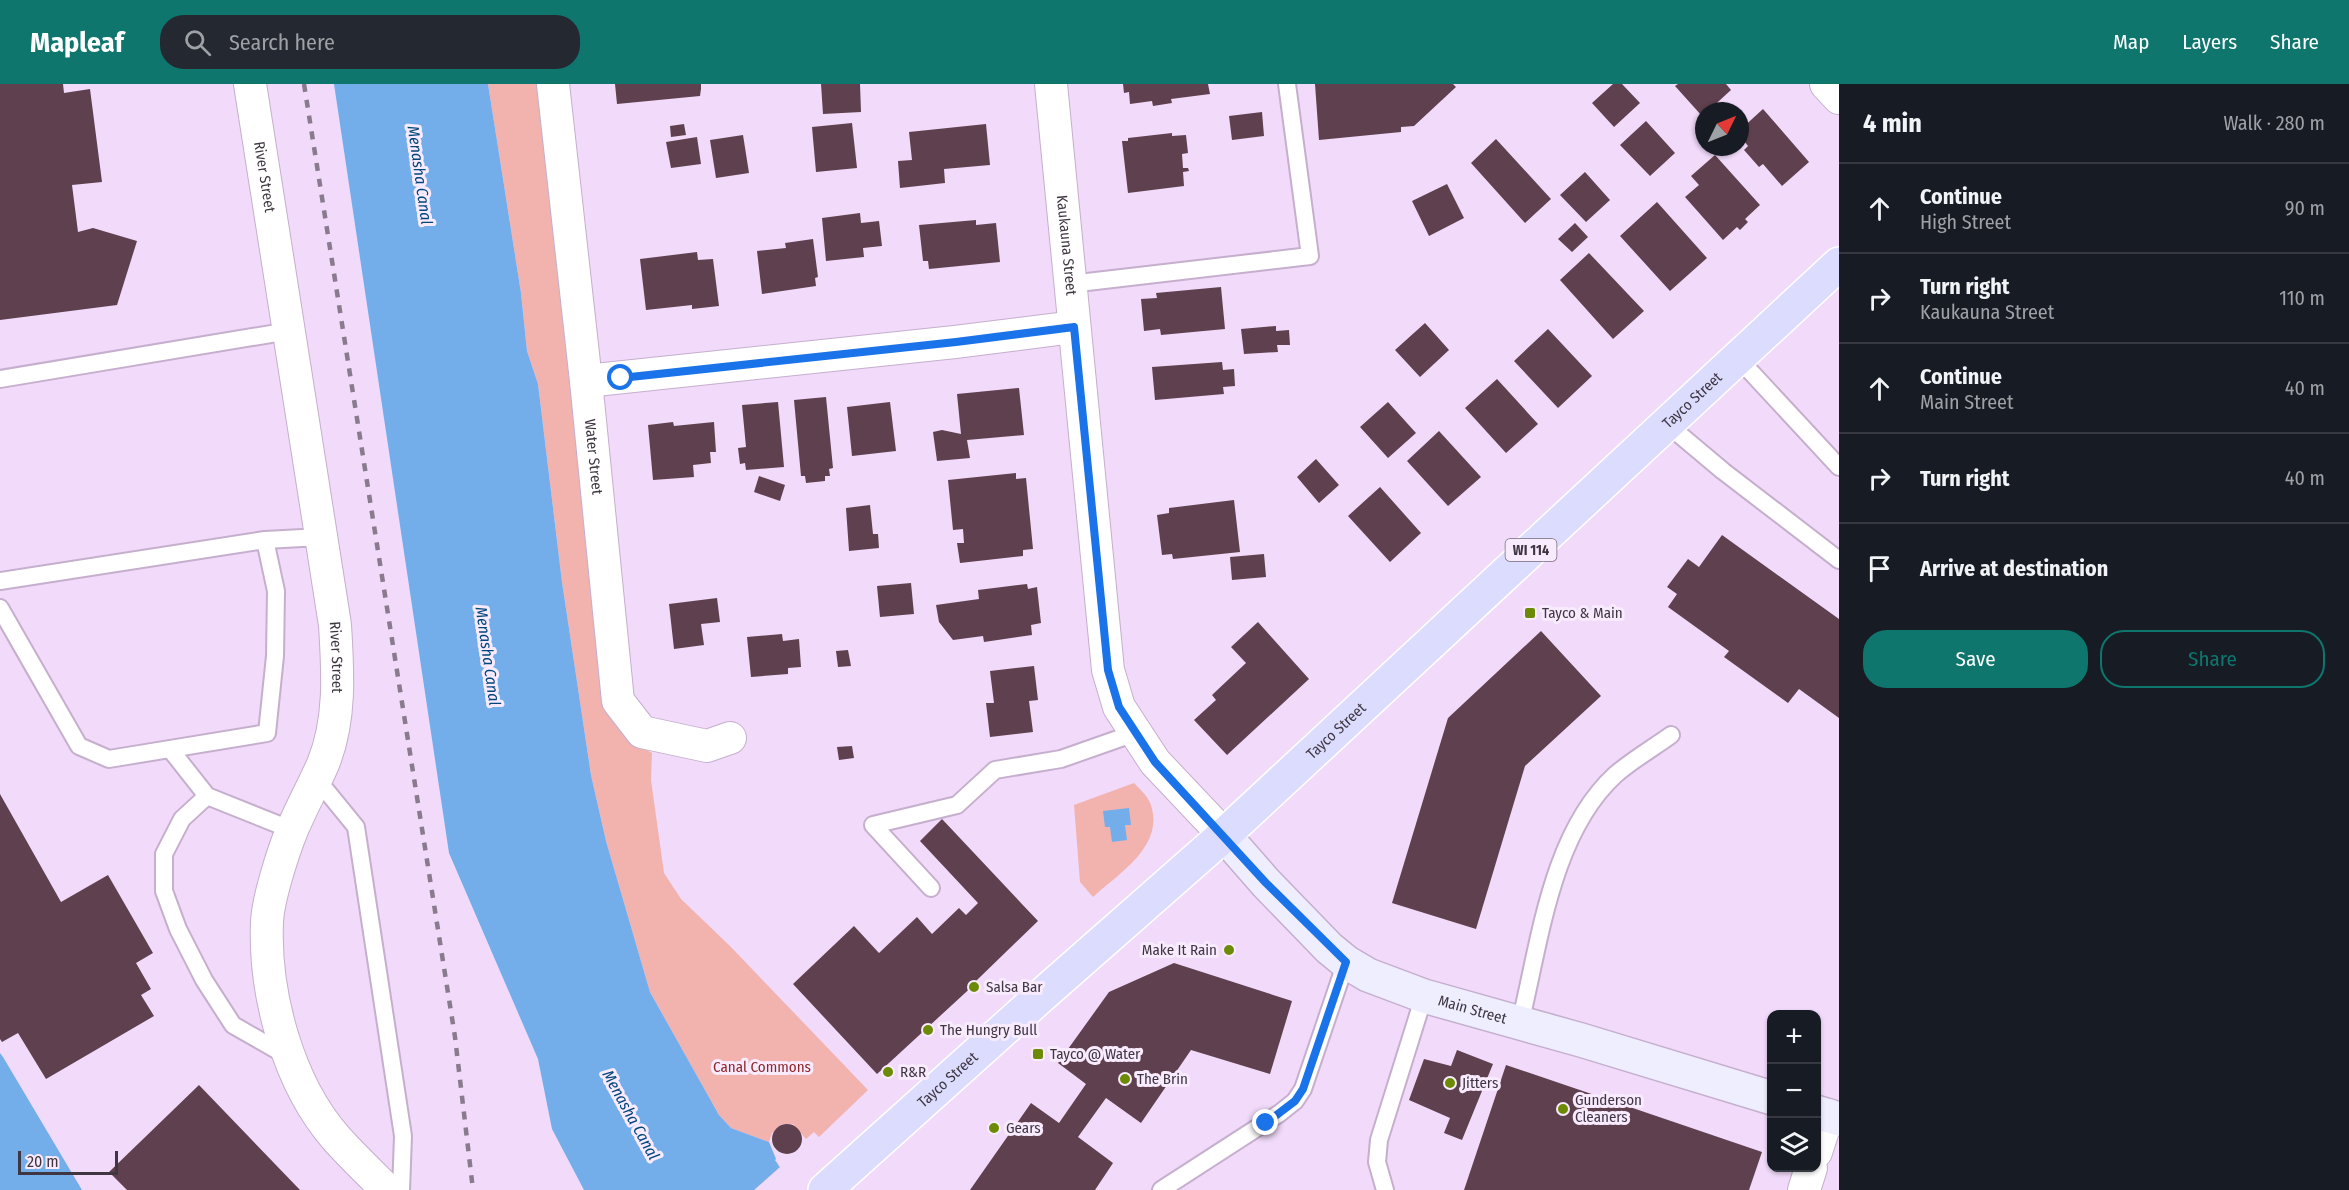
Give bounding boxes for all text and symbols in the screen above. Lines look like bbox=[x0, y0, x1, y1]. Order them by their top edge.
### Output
search box bbox=[160, 15, 580, 69]
text: Mapleaf bbox=[30, 26, 124, 59]
icon: search bbox=[181, 26, 214, 59]
text: Search here bbox=[229, 29, 335, 56]
text: Map bbox=[2113, 29, 2149, 55]
text: Layers bbox=[2182, 29, 2237, 55]
text: Share bbox=[2270, 29, 2319, 55]
north arrow bbox=[1695, 102, 1749, 156]
text: 4 min bbox=[1863, 108, 1922, 139]
text: Walk · 280 m bbox=[2223, 111, 2325, 135]
water label: Menasha Canal bbox=[404, 124, 436, 226]
street label: River Street bbox=[250, 140, 279, 214]
text: Continue bbox=[1920, 183, 2002, 210]
icon: ahead bbox=[1863, 192, 1896, 225]
street label: Kaukauna Street bbox=[1053, 194, 1081, 296]
text: 90 m bbox=[2285, 196, 2325, 220]
text: High Street bbox=[1920, 210, 2011, 234]
text: Turn right bbox=[1920, 273, 2009, 300]
icon: right bbox=[1863, 282, 1896, 315]
text: 110 m bbox=[2279, 286, 2325, 310]
text: Kaukauna Street bbox=[1920, 300, 2054, 324]
text: Continue bbox=[1920, 363, 2002, 390]
route start bbox=[607, 364, 633, 390]
street label: Tayco Street bbox=[1659, 368, 1726, 432]
icon: ahead bbox=[1863, 372, 1896, 405]
text: 40 m bbox=[2285, 376, 2325, 400]
text: Main Street bbox=[1920, 390, 2013, 414]
street label: Water Street bbox=[581, 418, 606, 496]
icon: right bbox=[1863, 462, 1896, 495]
text: Turn right bbox=[1920, 465, 2009, 492]
text: 40 m bbox=[2285, 466, 2325, 490]
road number: WI 114 bbox=[1506, 539, 1556, 561]
icon: arrive bbox=[1863, 552, 1896, 585]
text: Arrive at destination bbox=[1920, 555, 2108, 582]
place label: Tayco & Main bbox=[1542, 604, 1623, 622]
water label: Menasha Canal bbox=[472, 605, 504, 707]
marker: Tayco & Main bbox=[1523, 606, 1537, 620]
street label: River Street bbox=[326, 621, 346, 694]
button: Save bbox=[1863, 630, 2088, 688]
button: Share bbox=[2100, 630, 2325, 688]
street label: Tayco Street bbox=[1303, 699, 1370, 763]
place label: Make It Rain bbox=[1142, 941, 1217, 959]
marker: Make It Rain bbox=[1222, 943, 1236, 957]
place label: Salsa Bar bbox=[986, 978, 1043, 996]
marker: Salsa Bar bbox=[967, 980, 981, 994]
street label: Main Street bbox=[1436, 991, 1509, 1028]
map controls bbox=[1767, 1010, 1821, 1172]
button: + bbox=[1767, 1010, 1821, 1064]
place label: The Hungry Bull bbox=[940, 1021, 1037, 1039]
marker: The Hungry Bull bbox=[921, 1023, 935, 1037]
place label: Tayco @ Water bbox=[1050, 1045, 1141, 1063]
marker: Tayco @ Water bbox=[1031, 1047, 1045, 1061]
street label: Tayco Street bbox=[914, 1048, 982, 1111]
park label: Canal Commons bbox=[713, 1058, 811, 1076]
place label: R&R bbox=[900, 1063, 926, 1081]
button: − bbox=[1767, 1064, 1821, 1118]
marker: R&R bbox=[881, 1065, 895, 1079]
water label: Menasha Canal bbox=[599, 1067, 663, 1163]
place label: The Brin bbox=[1137, 1070, 1188, 1088]
marker: The Brin bbox=[1118, 1072, 1132, 1086]
place label: Jitters bbox=[1462, 1074, 1498, 1092]
marker: Jitters bbox=[1443, 1076, 1457, 1090]
place label: Gunderson Cleaners bbox=[1575, 1091, 1642, 1126]
marker: Gunderson Cleaners bbox=[1556, 1102, 1570, 1116]
route end bbox=[1252, 1109, 1278, 1135]
button: layers bbox=[1767, 1118, 1821, 1172]
place label: Gears bbox=[1006, 1119, 1041, 1137]
marker: Gears bbox=[987, 1121, 1001, 1135]
scale bar bbox=[18, 1148, 118, 1176]
text: 20 m bbox=[27, 1152, 58, 1171]

